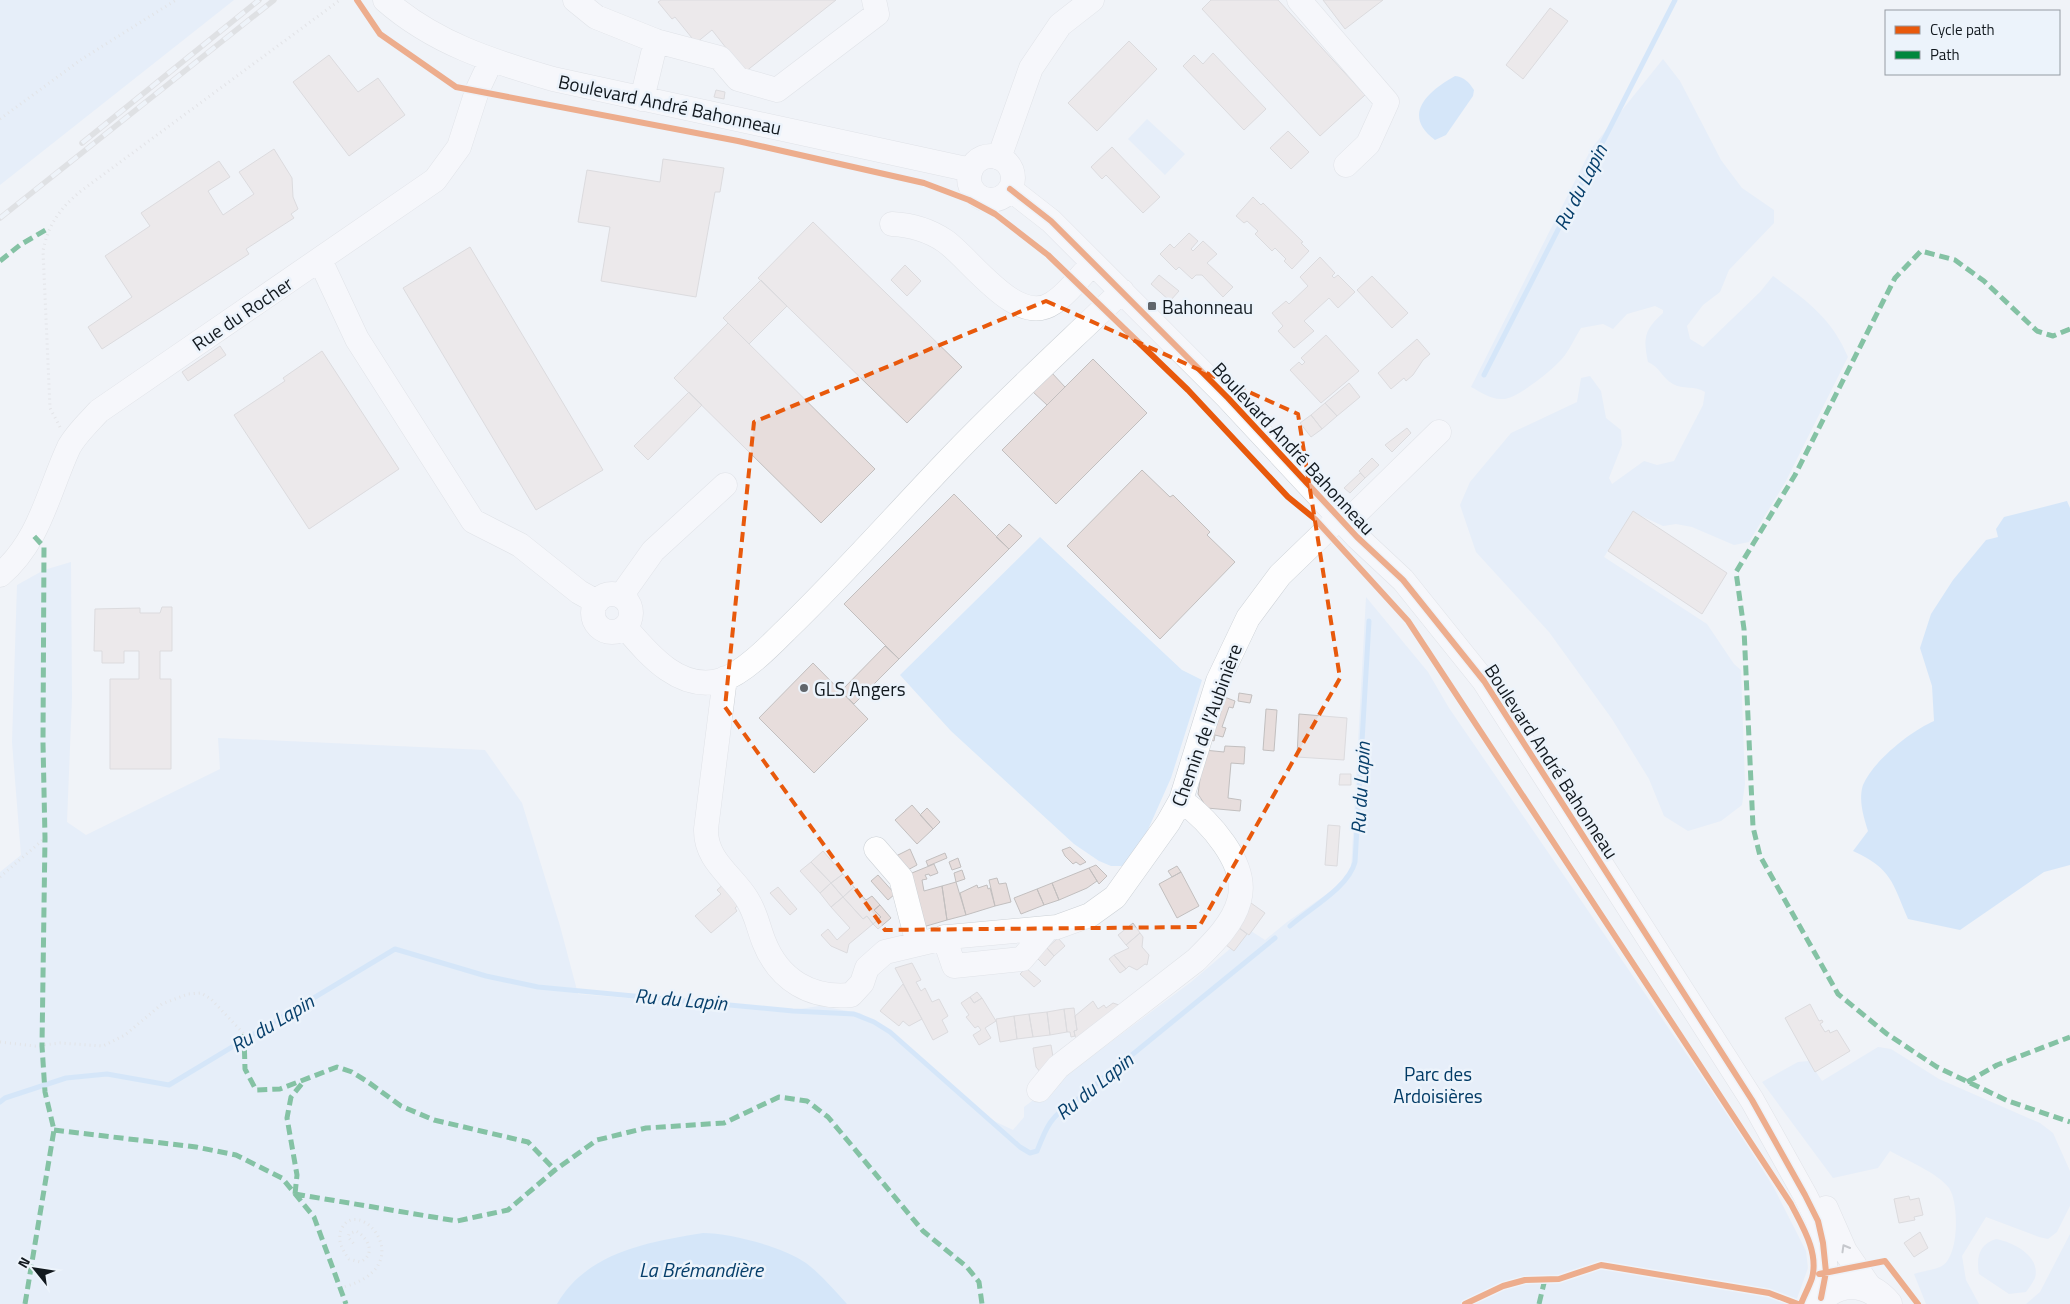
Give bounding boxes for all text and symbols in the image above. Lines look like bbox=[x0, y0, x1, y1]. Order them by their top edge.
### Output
legend bbox=[1885, 10, 2060, 75]
text: Cycle path bbox=[1930, 18, 1995, 41]
text: Path bbox=[1930, 43, 1960, 66]
street label: Boulevard André Bahonneau bbox=[556, 66, 784, 142]
water label: Ru du Lapin bbox=[1545, 138, 1615, 235]
street label: Rue du Rocher bbox=[186, 268, 299, 357]
place label: Bahonneau bbox=[1162, 292, 1253, 321]
marker: Bahonneau bbox=[1146, 300, 1158, 312]
street label: Boulevard André Bahonneau bbox=[1206, 355, 1382, 541]
street label: Chemin de l'Aubinière bbox=[1163, 639, 1249, 811]
street label: Boulevard André Bahonneau bbox=[1478, 658, 1626, 864]
place label: GLS Angers bbox=[814, 674, 906, 703]
marker: GLS Angers bbox=[798, 682, 810, 694]
water label: Ru du Lapin bbox=[1342, 740, 1378, 835]
water label: Ru du Lapin bbox=[634, 980, 729, 1019]
water label: Ru du Lapin bbox=[224, 985, 321, 1060]
water label: Ru du Lapin bbox=[1048, 1044, 1141, 1127]
park label: Parc des Ardoisières bbox=[1393, 1059, 1483, 1110]
north arrow bbox=[10, 1244, 60, 1294]
one-way arrow bbox=[1841, 1245, 1851, 1254]
text: N bbox=[12, 1253, 35, 1272]
water label: La Brémandière bbox=[639, 1254, 765, 1285]

